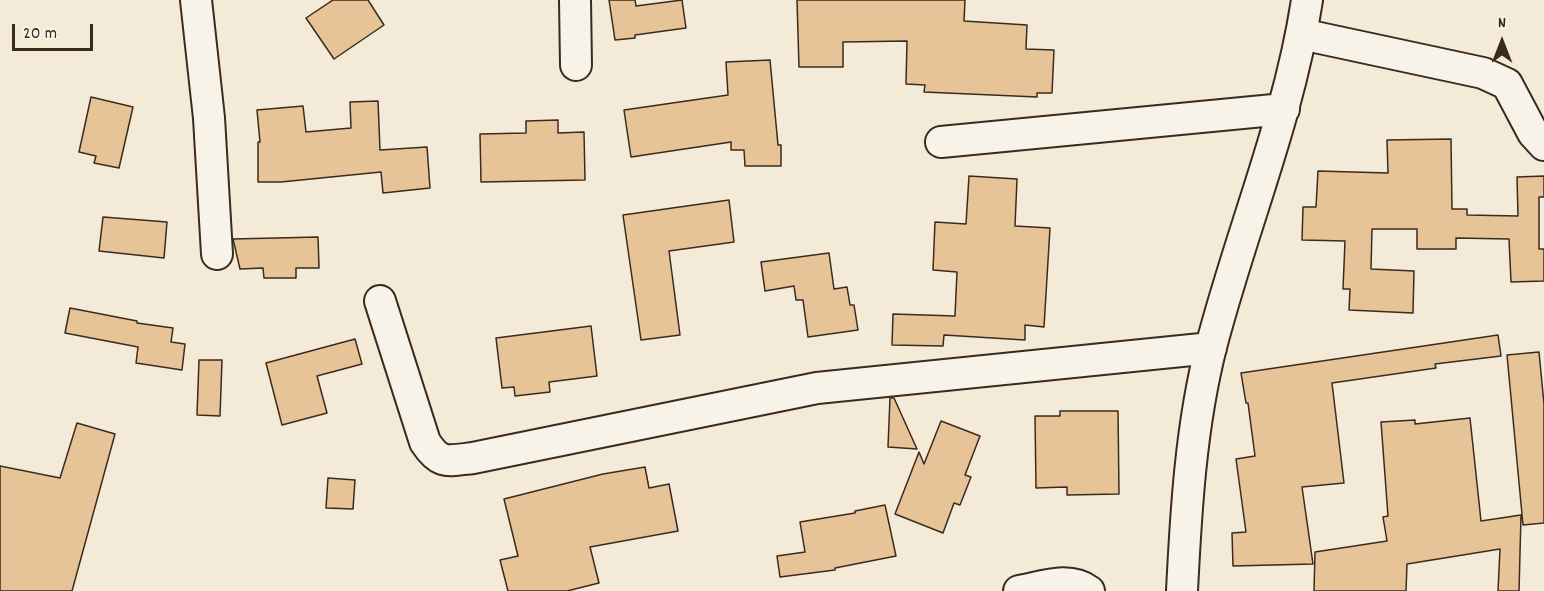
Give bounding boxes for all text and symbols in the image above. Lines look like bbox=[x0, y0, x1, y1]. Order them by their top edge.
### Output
scale bar bbox=[15, 12, 96, 50]
north arrow bbox=[1472, 12, 1532, 72]
text: N bbox=[1498, 12, 1506, 35]
text: 20 m bbox=[23, 22, 57, 47]

